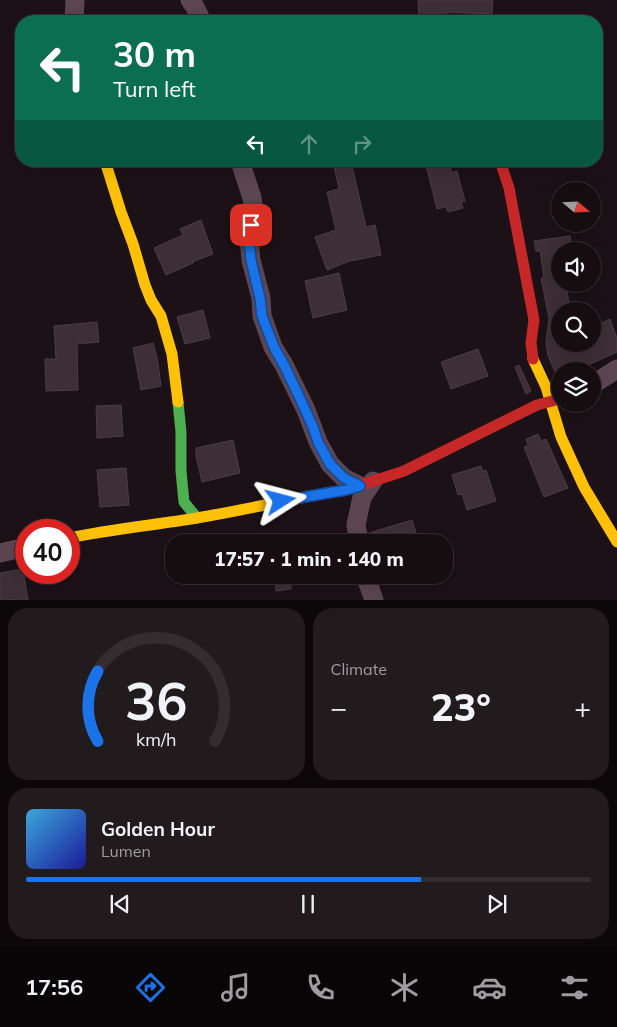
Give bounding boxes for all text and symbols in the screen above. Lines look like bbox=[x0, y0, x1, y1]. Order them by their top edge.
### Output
text: 30 m bbox=[113, 32, 196, 76]
icon: left bbox=[30, 35, 95, 100]
text: Turn left bbox=[113, 75, 196, 103]
icon: left bbox=[242, 130, 270, 158]
icon: ahead bbox=[295, 130, 323, 158]
icon: right bbox=[348, 130, 376, 158]
north arrow bbox=[551, 182, 601, 232]
map controls bbox=[551, 182, 601, 412]
pin bbox=[230, 204, 272, 246]
icon: arrive bbox=[237, 211, 265, 239]
button: sound bbox=[551, 242, 601, 292]
button: search bbox=[551, 302, 601, 352]
button: layers bbox=[551, 362, 601, 412]
position arrow bbox=[254, 474, 306, 526]
speed limit sign: 40 bbox=[15, 519, 80, 584]
text: 17:57 · 1 min · 140 m bbox=[214, 547, 404, 571]
text: Climate bbox=[331, 659, 387, 679]
text: 36 bbox=[125, 668, 187, 733]
text: 23° bbox=[431, 683, 491, 731]
text: − bbox=[331, 690, 347, 725]
text: + bbox=[574, 690, 591, 725]
text: km/h bbox=[136, 728, 176, 750]
text: Golden Hour bbox=[101, 817, 215, 841]
text: Lumen bbox=[101, 841, 151, 861]
icon: previous bbox=[106, 890, 134, 918]
icon: pause bbox=[294, 890, 322, 918]
icon: next bbox=[483, 890, 511, 918]
icon: directions bbox=[133, 970, 168, 1005]
icon: music bbox=[218, 970, 253, 1005]
icon: phone bbox=[303, 970, 338, 1005]
icon: climate bbox=[387, 970, 422, 1005]
icon: car bbox=[472, 970, 507, 1005]
icon: filters bbox=[557, 970, 592, 1005]
text: 17:56 bbox=[25, 973, 83, 1001]

